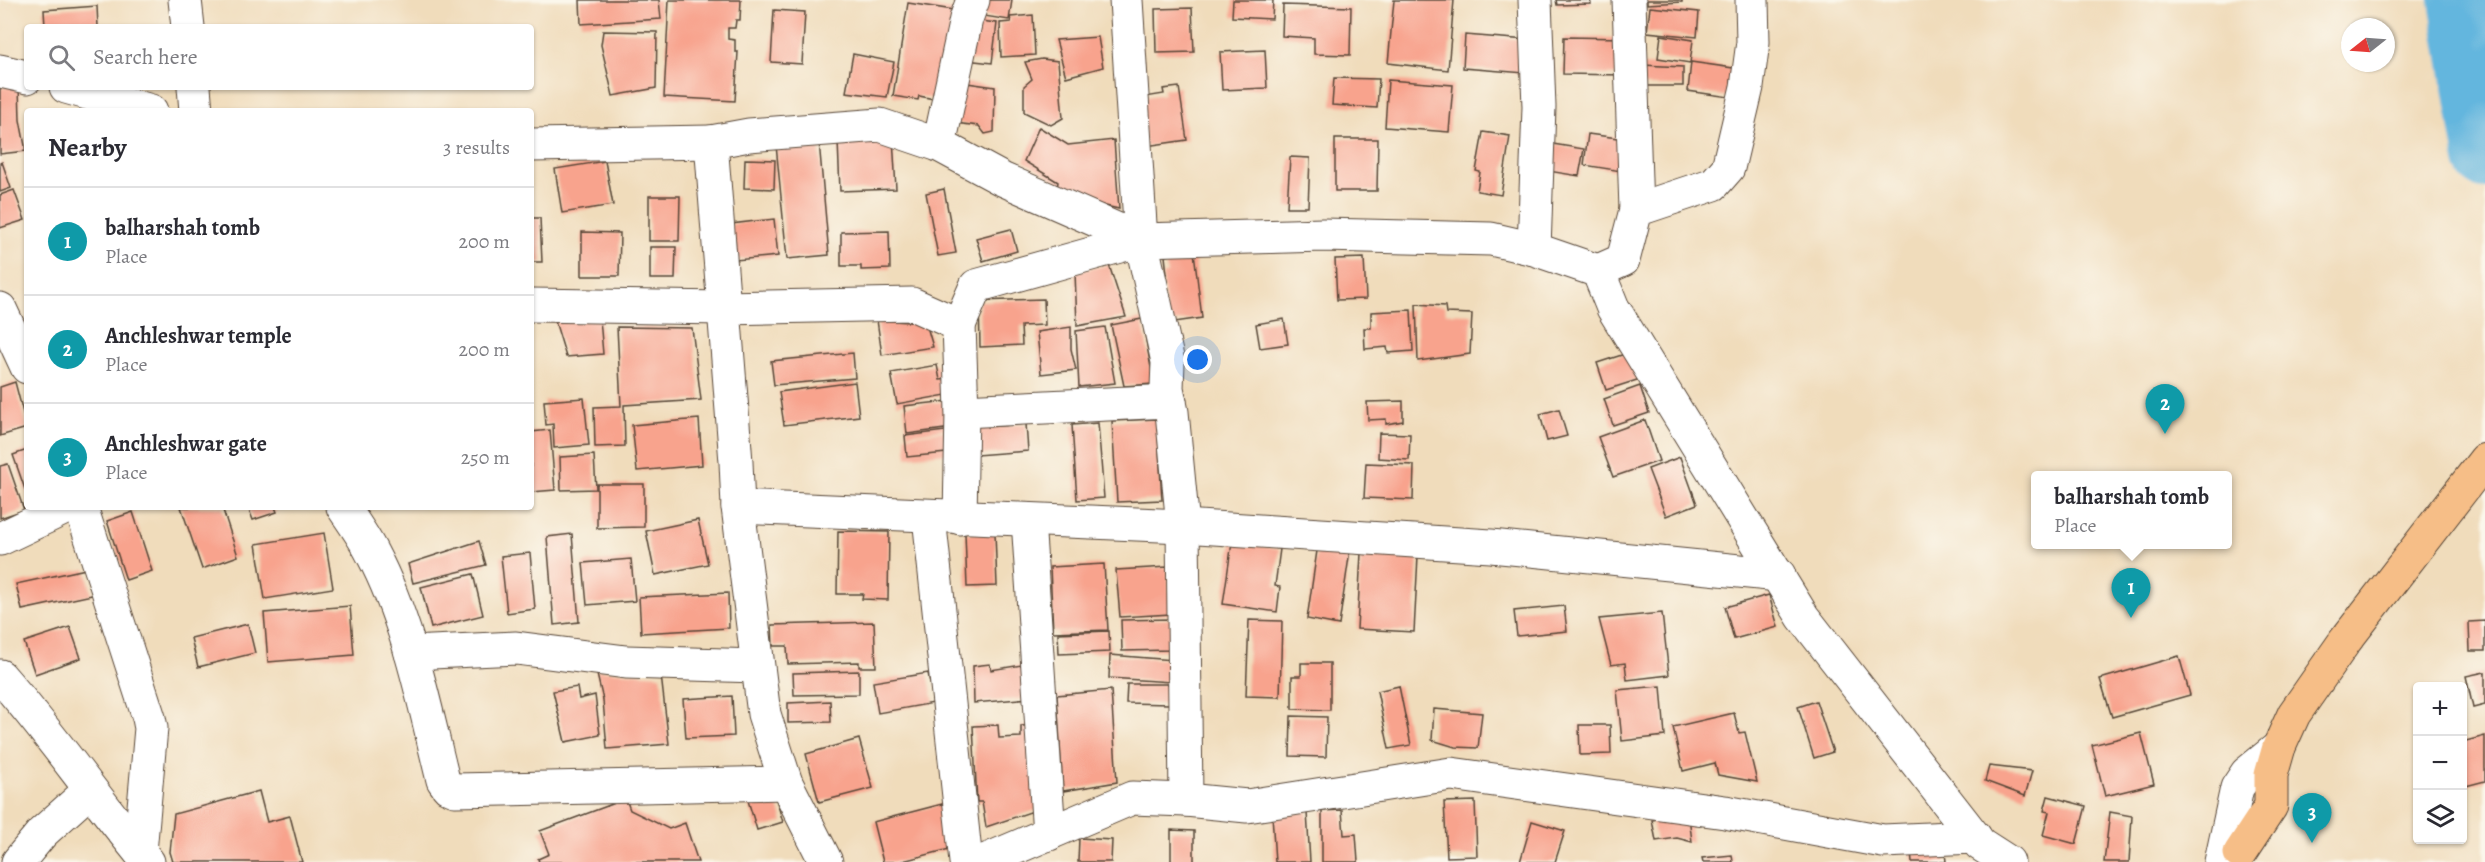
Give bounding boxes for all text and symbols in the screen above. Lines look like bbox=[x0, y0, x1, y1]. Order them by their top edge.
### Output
north arrow bbox=[2341, 18, 2395, 72]
search box bbox=[24, 24, 534, 90]
icon: search bbox=[45, 41, 78, 74]
text: Search here bbox=[93, 42, 198, 72]
text: Nearby bbox=[48, 130, 127, 165]
text: 3 results bbox=[443, 134, 510, 161]
text: balharshah tomb bbox=[105, 213, 260, 243]
text: 1 bbox=[64, 228, 71, 255]
text: 200 m bbox=[459, 228, 510, 255]
text: Place bbox=[105, 243, 147, 270]
text: Anchleshwar temple bbox=[105, 321, 292, 351]
text: 2 bbox=[63, 336, 72, 363]
text: 200 m bbox=[459, 336, 510, 363]
your location bbox=[1183, 345, 1212, 374]
text: Place bbox=[105, 351, 147, 378]
pin: 2 bbox=[2146, 384, 2184, 434]
text: Anchleshwar gate bbox=[105, 429, 267, 459]
text: 3 bbox=[63, 444, 72, 471]
text: 250 m bbox=[461, 444, 510, 471]
text: Place bbox=[105, 459, 147, 486]
popup bbox=[2031, 471, 2232, 549]
text: balharshah tomb bbox=[2054, 482, 2209, 512]
text: Place bbox=[2054, 512, 2096, 539]
pin: 1 bbox=[2112, 568, 2150, 618]
map controls bbox=[2413, 682, 2467, 844]
button: + bbox=[2413, 682, 2467, 736]
button: − bbox=[2413, 736, 2467, 790]
button: layers bbox=[2413, 790, 2467, 844]
pin: 3 bbox=[2292, 794, 2332, 843]

